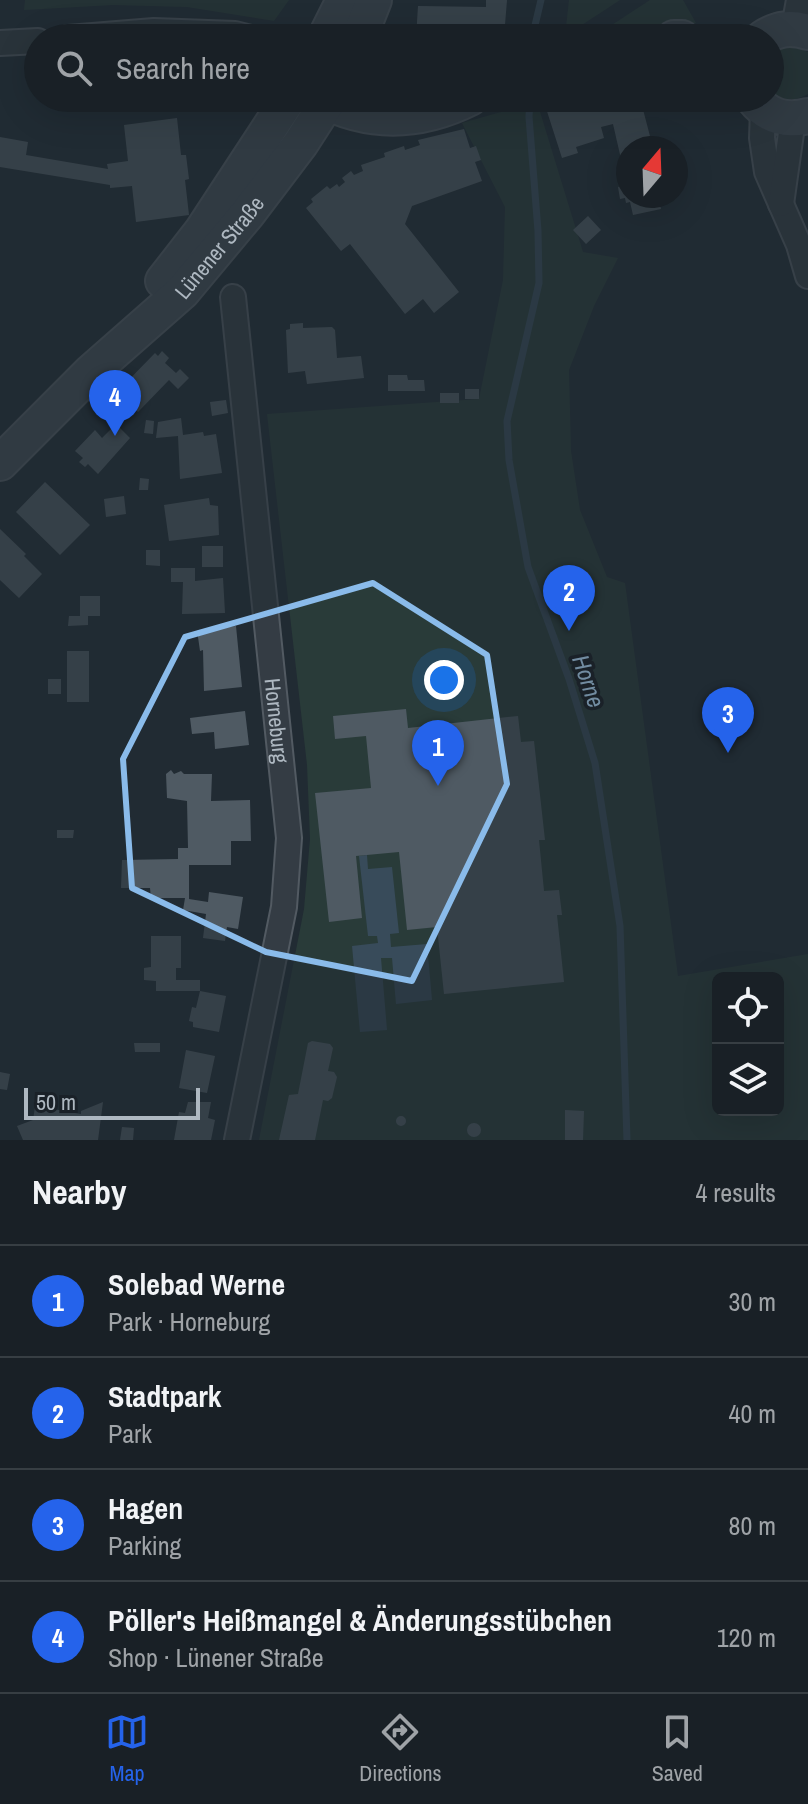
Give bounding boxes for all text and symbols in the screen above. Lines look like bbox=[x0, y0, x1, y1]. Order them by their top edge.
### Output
search box bbox=[24, 24, 784, 112]
icon: search bbox=[52, 46, 96, 90]
text: Search here bbox=[116, 48, 250, 88]
north arrow bbox=[616, 136, 688, 208]
street label: Lünener Straße bbox=[168, 190, 271, 305]
pin: 4 bbox=[89, 370, 141, 436]
pin: 2 bbox=[543, 565, 595, 631]
water label: Horne bbox=[565, 650, 613, 712]
your location bbox=[424, 660, 464, 700]
street label: Horneburg bbox=[258, 677, 296, 765]
pin: 3 bbox=[702, 687, 754, 753]
pin: 1 bbox=[412, 720, 464, 786]
map controls bbox=[712, 972, 784, 1116]
button: locate bbox=[712, 972, 784, 1044]
button: layers bbox=[712, 1044, 784, 1116]
scale bar bbox=[24, 1084, 200, 1120]
text: 50 m bbox=[36, 1087, 76, 1117]
text: Nearby bbox=[32, 1169, 127, 1215]
text: 4 results bbox=[695, 1175, 776, 1210]
text: Solebad Werne bbox=[108, 1264, 285, 1304]
text: 1 bbox=[52, 1284, 64, 1319]
text: 30 m bbox=[729, 1284, 776, 1319]
text: Park · Horneburg bbox=[108, 1304, 270, 1339]
text: Stadtpark bbox=[108, 1376, 221, 1416]
text: 2 bbox=[52, 1396, 64, 1431]
text: 40 m bbox=[729, 1396, 776, 1431]
text: Park bbox=[108, 1416, 152, 1451]
text: Hagen bbox=[108, 1488, 183, 1528]
text: 3 bbox=[52, 1508, 64, 1543]
text: 80 m bbox=[729, 1508, 776, 1543]
text: Parking bbox=[108, 1528, 181, 1563]
text: Pöller's Heißmangel & Änderungsstübchen bbox=[108, 1600, 612, 1640]
text: 4 bbox=[52, 1620, 64, 1655]
text: 120 m bbox=[717, 1620, 776, 1655]
text: Shop · Lünener Straße bbox=[108, 1640, 324, 1675]
tab: Map bbox=[105, 1710, 149, 1788]
tab: Directions bbox=[359, 1710, 442, 1788]
tab: Saved bbox=[652, 1710, 703, 1788]

